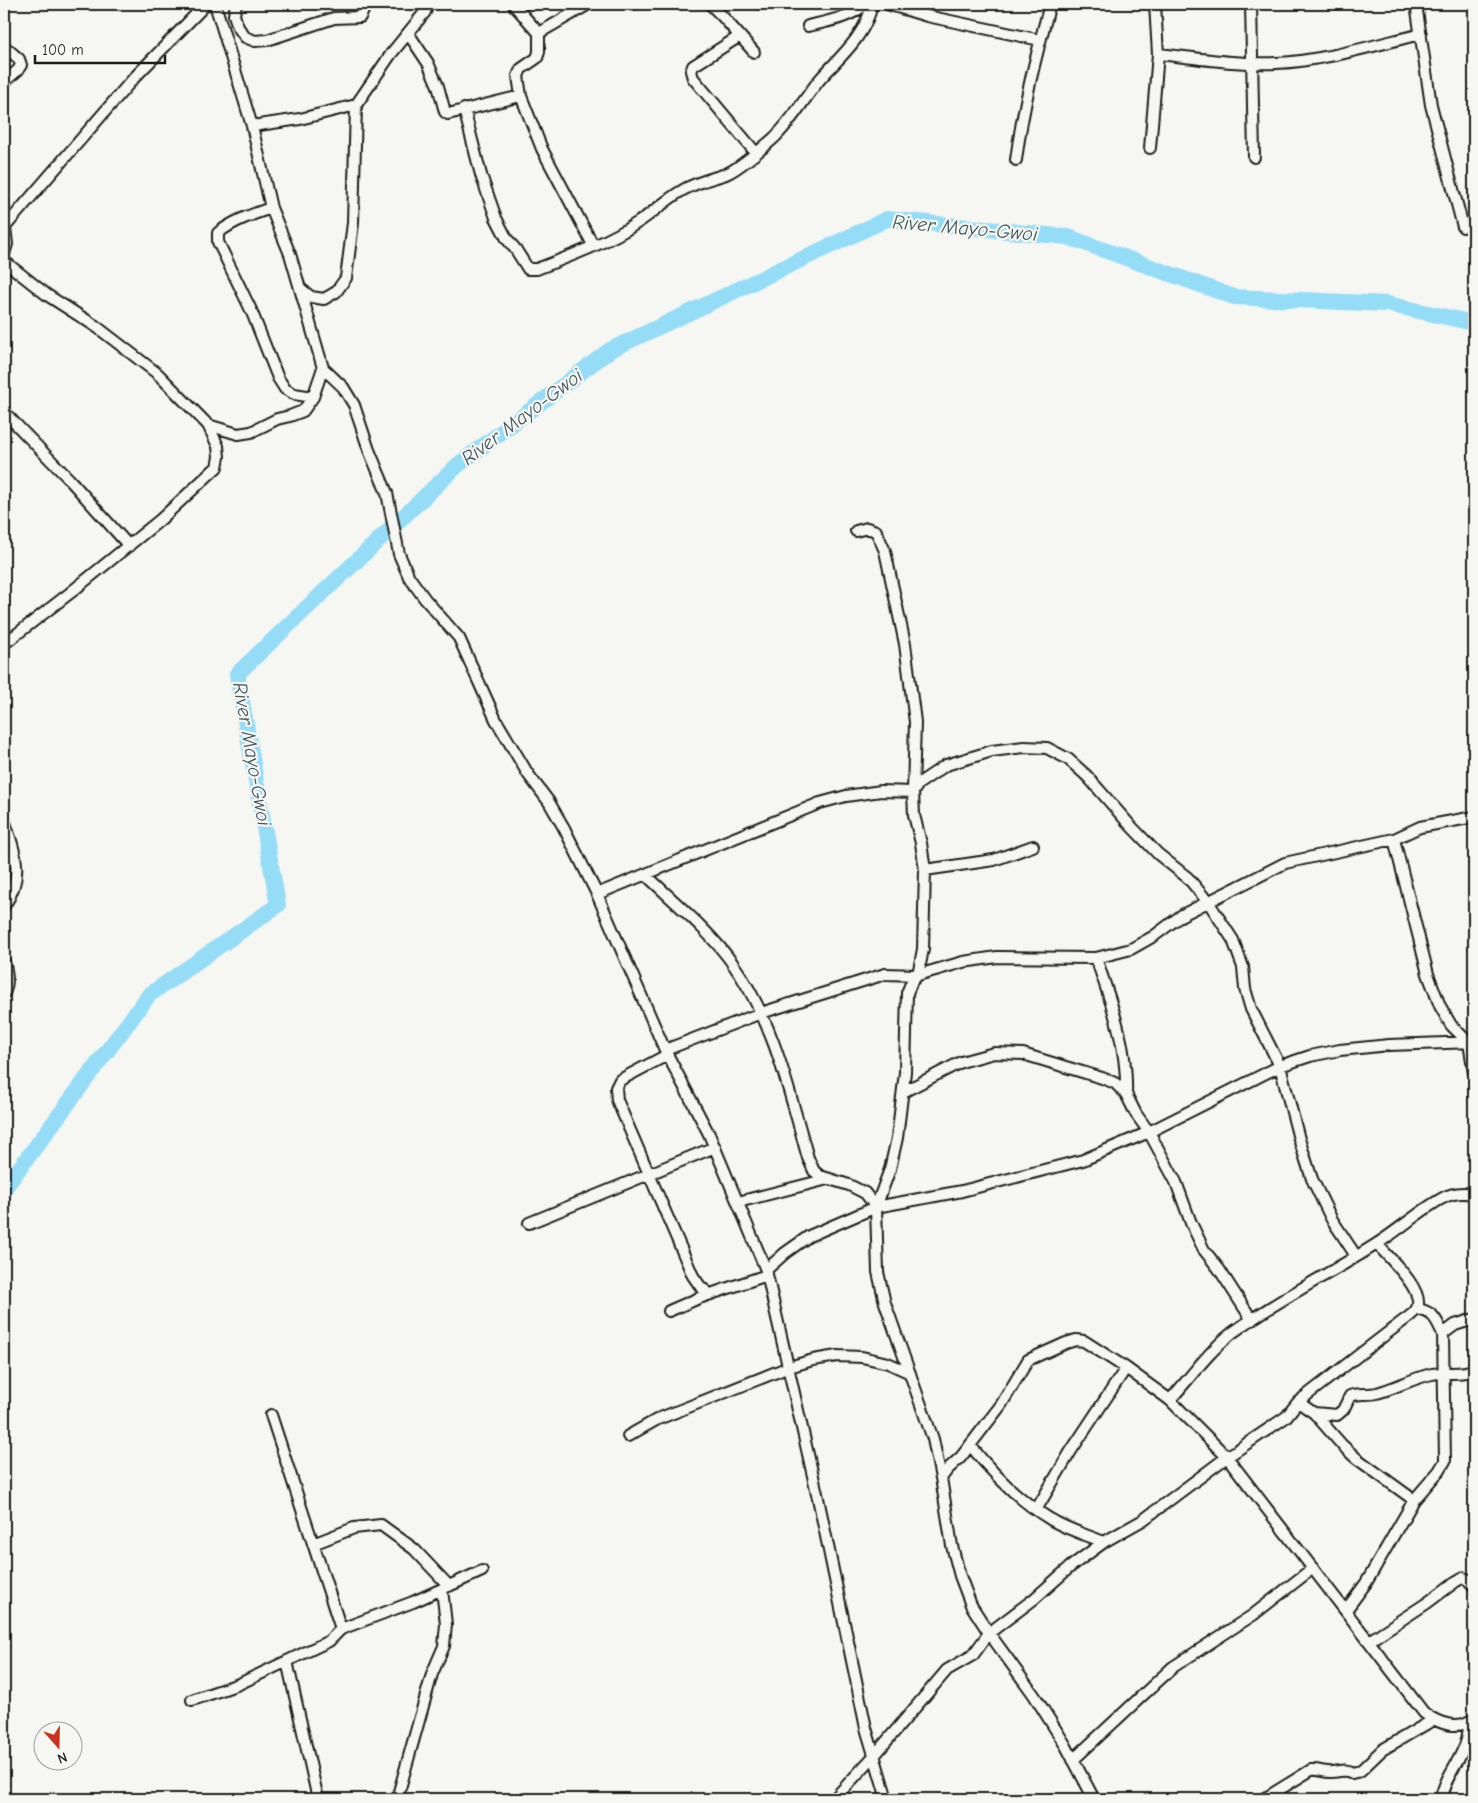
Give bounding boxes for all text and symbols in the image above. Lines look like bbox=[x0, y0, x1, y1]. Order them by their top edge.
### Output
scale bar bbox=[35, 32, 165, 64]
text: 100 m bbox=[42, 41, 84, 59]
water label: River Mayo-Gwoi bbox=[892, 210, 1039, 246]
water label: River Mayo-Gwoi bbox=[457, 364, 587, 470]
water label: River Mayo-Gwoi bbox=[228, 680, 276, 828]
north arrow bbox=[32, 1720, 82, 1770]
text: N bbox=[55, 1748, 69, 1767]

